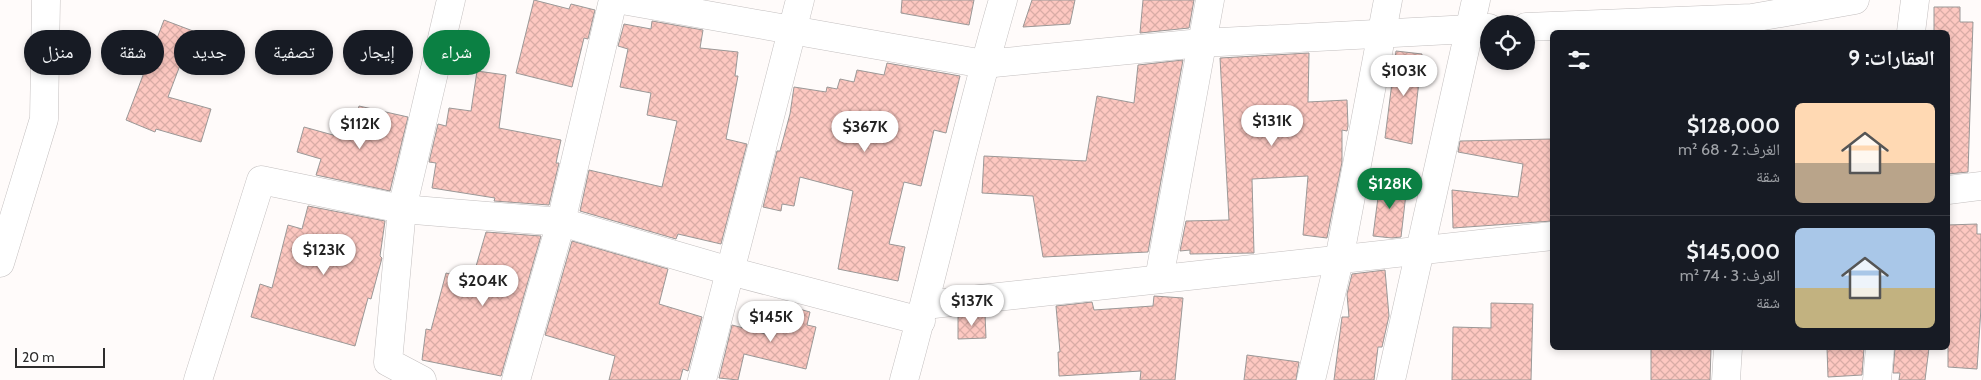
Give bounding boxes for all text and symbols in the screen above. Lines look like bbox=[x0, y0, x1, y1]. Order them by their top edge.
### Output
map controls bbox=[1480, 15, 1535, 70]
button: locate bbox=[1480, 15, 1535, 70]
chip: منزل bbox=[24, 30, 91, 75]
chip: شقة bbox=[101, 30, 164, 75]
chip: جديد bbox=[174, 30, 245, 75]
chip: تصفية bbox=[255, 30, 333, 75]
chip: إيجار bbox=[343, 30, 413, 75]
chip: شراء bbox=[423, 30, 490, 75]
text: العقارات: 9 bbox=[1848, 45, 1935, 70]
icon: filters bbox=[1565, 46, 1593, 74]
pin: $103K bbox=[1369, 54, 1439, 97]
text: $103K bbox=[1381, 61, 1427, 80]
pin: $131K bbox=[1237, 104, 1307, 147]
pin: $112K bbox=[325, 108, 395, 150]
pin: $367K bbox=[830, 110, 900, 153]
text: $131K bbox=[1252, 111, 1292, 130]
text: $128,000 bbox=[1687, 113, 1780, 138]
text: $112K bbox=[340, 114, 380, 133]
text: $367K bbox=[842, 117, 888, 136]
icon: home bbox=[1835, 123, 1895, 183]
text: الغرف: 2 · 68 m² bbox=[1678, 140, 1780, 159]
text: شقة bbox=[1756, 167, 1780, 186]
pin: $128K bbox=[1355, 168, 1425, 210]
text: $128K bbox=[1368, 174, 1412, 193]
pin: $123K bbox=[289, 234, 359, 276]
text: $145,000 bbox=[1687, 239, 1780, 264]
text: $123K bbox=[303, 240, 345, 259]
icon: home bbox=[1835, 248, 1895, 308]
pin: $204K bbox=[448, 264, 518, 307]
text: الغرف: 3 · 74 m² bbox=[1680, 266, 1780, 285]
text: $204K bbox=[458, 271, 508, 290]
pin: $137K bbox=[937, 284, 1007, 327]
text: $137K bbox=[951, 291, 993, 310]
text: شقة bbox=[1756, 293, 1780, 312]
pin: $145K bbox=[736, 300, 806, 343]
text: $145K bbox=[749, 307, 793, 326]
scale bar bbox=[15, 345, 105, 368]
text: 20 m bbox=[22, 348, 55, 366]

